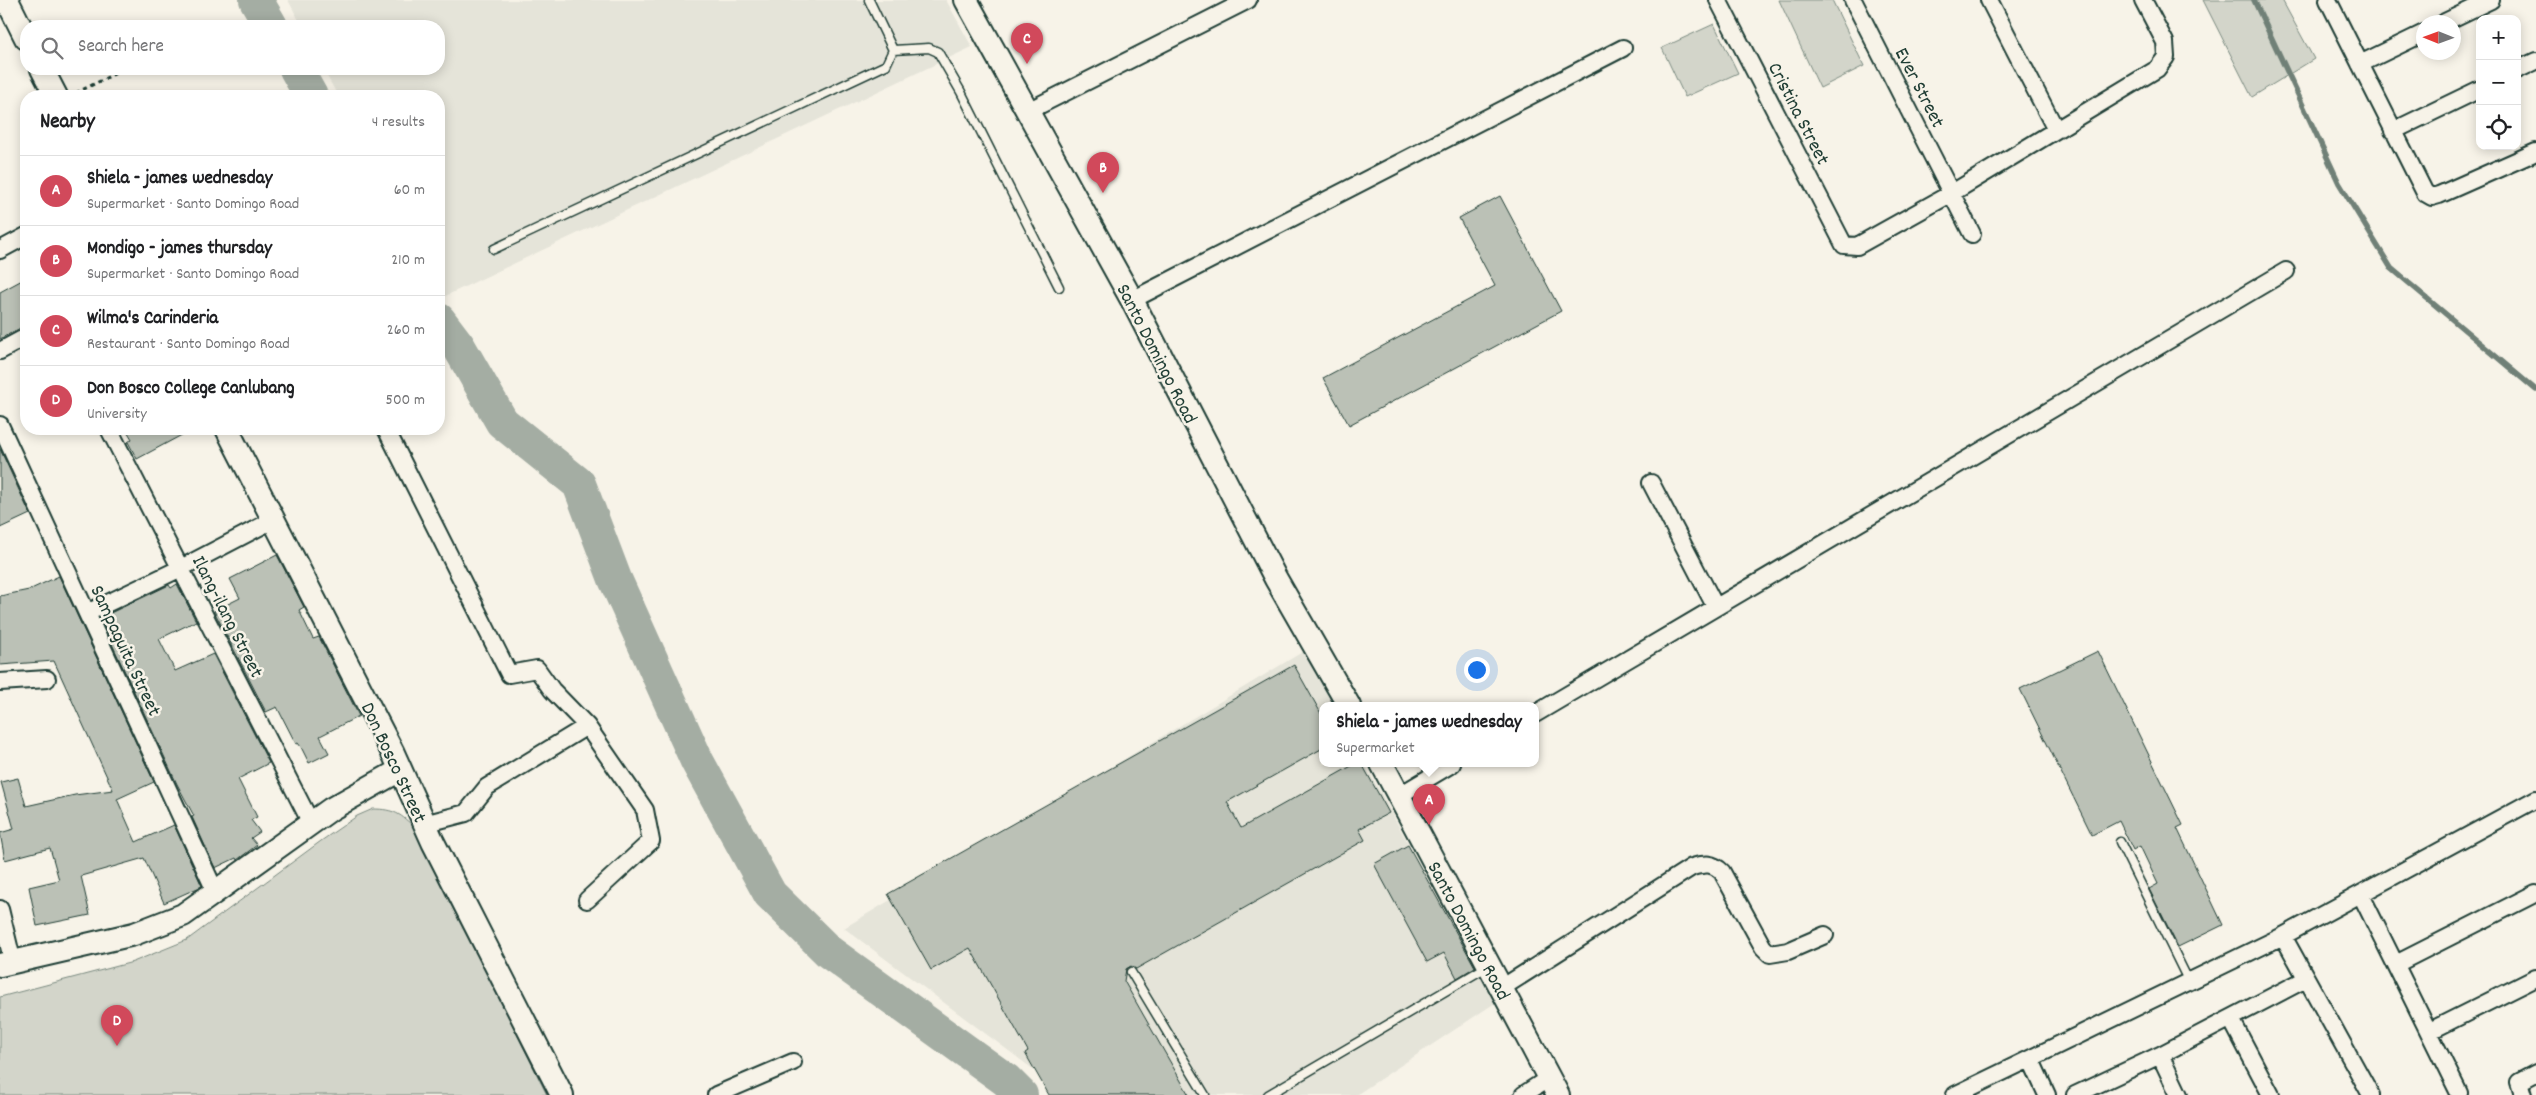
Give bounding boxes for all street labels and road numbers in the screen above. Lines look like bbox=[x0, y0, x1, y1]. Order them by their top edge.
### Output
street label: Ever Street bbox=[1886, 43, 1951, 133]
street label: Cristina Street bbox=[1759, 58, 1835, 171]
street label: Santo Domingo Road bbox=[1108, 279, 1203, 429]
street label: Ilang-ilang Street bbox=[183, 551, 269, 683]
street label: Sampaguita Street bbox=[82, 581, 167, 721]
street label: Don Bosco Street bbox=[352, 698, 432, 828]
street label: Santo Domingo Road bbox=[1419, 857, 1516, 1006]

